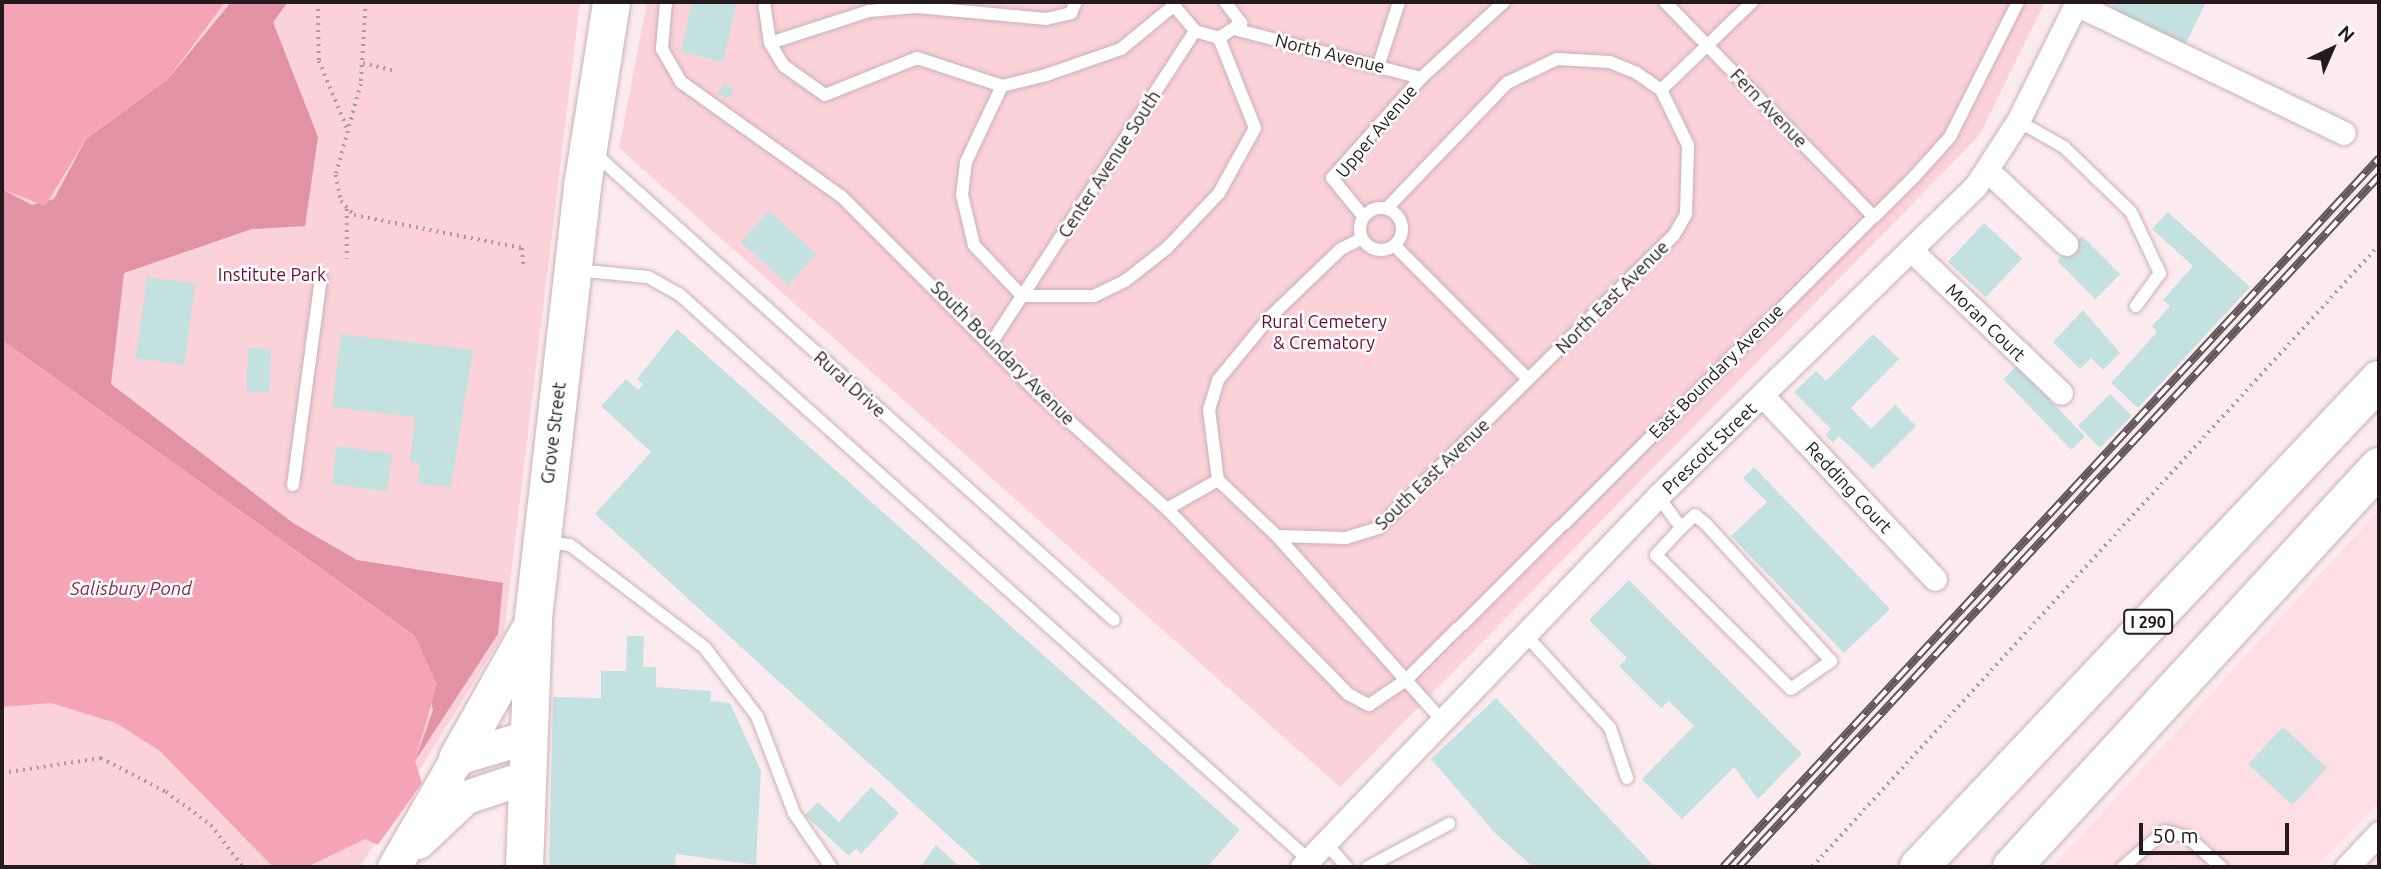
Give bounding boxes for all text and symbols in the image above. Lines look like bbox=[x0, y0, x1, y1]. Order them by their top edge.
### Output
north arrow bbox=[2297, 14, 2367, 84]
text: N bbox=[2334, 21, 2359, 47]
street label: North Avenue bbox=[1273, 29, 1387, 77]
street label: Fern Avenue bbox=[1726, 64, 1812, 152]
street label: Upper Avenue bbox=[1331, 80, 1421, 182]
street label: Center Avenue South bbox=[1053, 86, 1165, 242]
street label: North East Avenue bbox=[1551, 236, 1673, 358]
park label: Institute Park bbox=[218, 263, 326, 285]
street label: South Boundary Avenue bbox=[927, 277, 1079, 429]
street label: Moran Court bbox=[1942, 279, 2030, 365]
street label: East Boundary Avenue bbox=[1644, 299, 1788, 443]
park label: Rural Cemetery & Crematory bbox=[1261, 311, 1387, 354]
street label: Rural Drive bbox=[810, 346, 890, 422]
street label: Grove Street bbox=[536, 381, 570, 485]
street label: Prescott Street bbox=[1657, 398, 1761, 498]
street label: South East Avenue bbox=[1370, 414, 1494, 534]
street label: Redding Court bbox=[1801, 437, 1897, 537]
water label: Salisbury Pond bbox=[70, 578, 192, 600]
road number: I 290 bbox=[2122, 610, 2174, 635]
scale bar bbox=[2143, 810, 2294, 854]
text: 50 m bbox=[2152, 823, 2199, 847]

